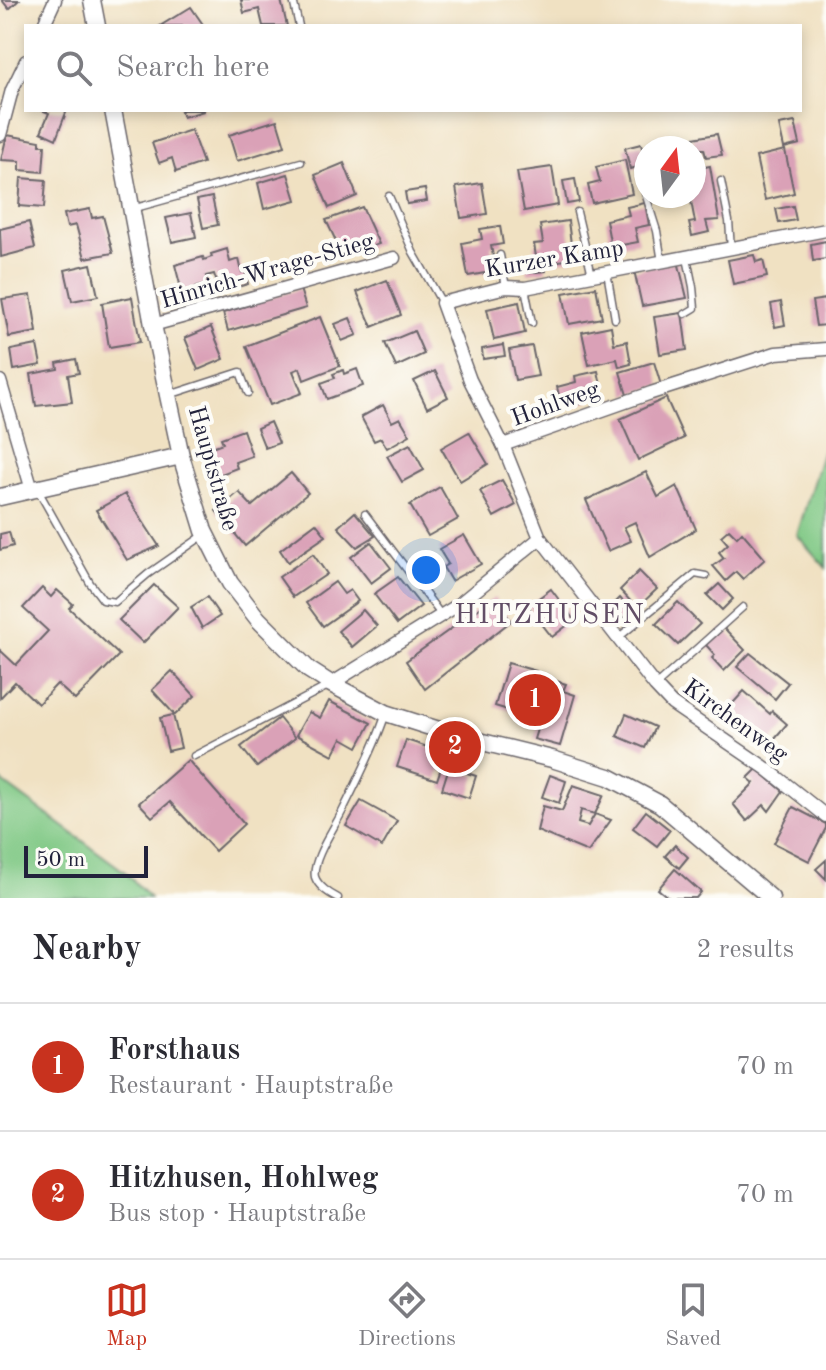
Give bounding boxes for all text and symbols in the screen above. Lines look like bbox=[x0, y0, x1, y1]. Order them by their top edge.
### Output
search box bbox=[24, 24, 802, 112]
icon: search bbox=[52, 46, 96, 90]
text: Search here bbox=[116, 53, 270, 83]
north arrow bbox=[634, 136, 706, 208]
street label: Hinrich-Wrage-Stieg bbox=[158, 230, 377, 314]
street label: Kurzer Kamp bbox=[483, 237, 626, 283]
street label: Hohlweg bbox=[508, 378, 603, 432]
street label: Hauptstraße bbox=[183, 403, 241, 534]
your location bbox=[406, 550, 446, 590]
district label: HITZHUSEN bbox=[454, 602, 646, 630]
pin: 1 bbox=[509, 670, 561, 730]
street label: Kirchenweg bbox=[678, 676, 792, 768]
pin: 2 bbox=[429, 717, 481, 777]
scale bar bbox=[24, 842, 148, 878]
text: 50 m bbox=[36, 849, 85, 871]
text: Nearby bbox=[32, 933, 142, 967]
text: 2 results bbox=[696, 937, 794, 963]
text: Forsthaus bbox=[108, 1036, 240, 1066]
text: 1 bbox=[50, 1054, 66, 1080]
text: 70 m bbox=[736, 1054, 794, 1080]
text: Restaurant · Hauptstraße bbox=[108, 1073, 393, 1099]
text: Hitzhusen, Hohlweg bbox=[108, 1164, 378, 1194]
text: 2 bbox=[50, 1182, 66, 1208]
text: 70 m bbox=[736, 1182, 794, 1208]
text: Bus stop · Hauptstraße bbox=[108, 1201, 366, 1227]
tab: Map bbox=[105, 1278, 149, 1353]
tab: Directions bbox=[358, 1278, 456, 1353]
tab: Saved bbox=[665, 1278, 721, 1353]

